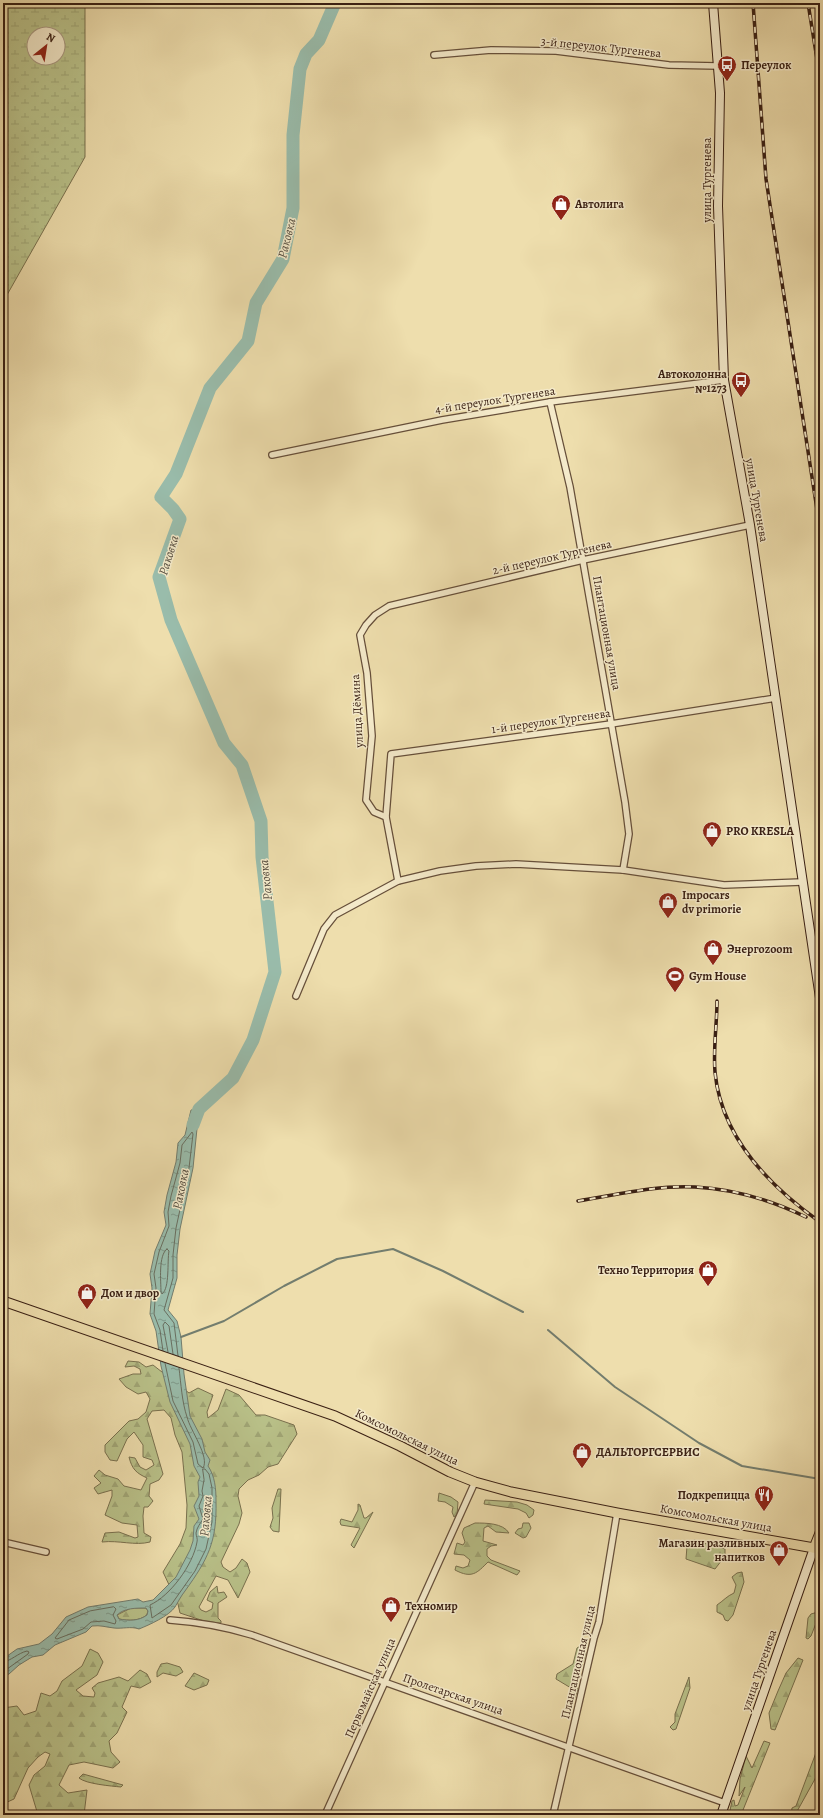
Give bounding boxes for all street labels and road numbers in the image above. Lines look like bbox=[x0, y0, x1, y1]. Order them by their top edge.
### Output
street label: 3-й переулок Тургенева bbox=[540, 33, 662, 61]
street label: улица Тургенева bbox=[699, 137, 715, 223]
street label: 4-й переулок Тургенева bbox=[434, 383, 557, 417]
street label: улица Тургенева bbox=[742, 456, 772, 544]
street label: 2-й переулок Тургенева bbox=[491, 535, 614, 578]
street label: Плантационная улица bbox=[589, 575, 625, 692]
street label: улица Дёмина bbox=[347, 673, 367, 749]
street label: 1-й переулок Тургенева bbox=[490, 705, 612, 737]
street label: Комсомольская улица bbox=[353, 1405, 462, 1469]
street label: Комсомольская улица bbox=[659, 1500, 774, 1536]
street label: Плантационная улица bbox=[557, 1603, 599, 1720]
street label: улица Тургенева bbox=[737, 1627, 781, 1714]
street label: Первомайская улица bbox=[341, 1635, 399, 1741]
street label: Пролетарская улица bbox=[401, 1669, 506, 1719]

